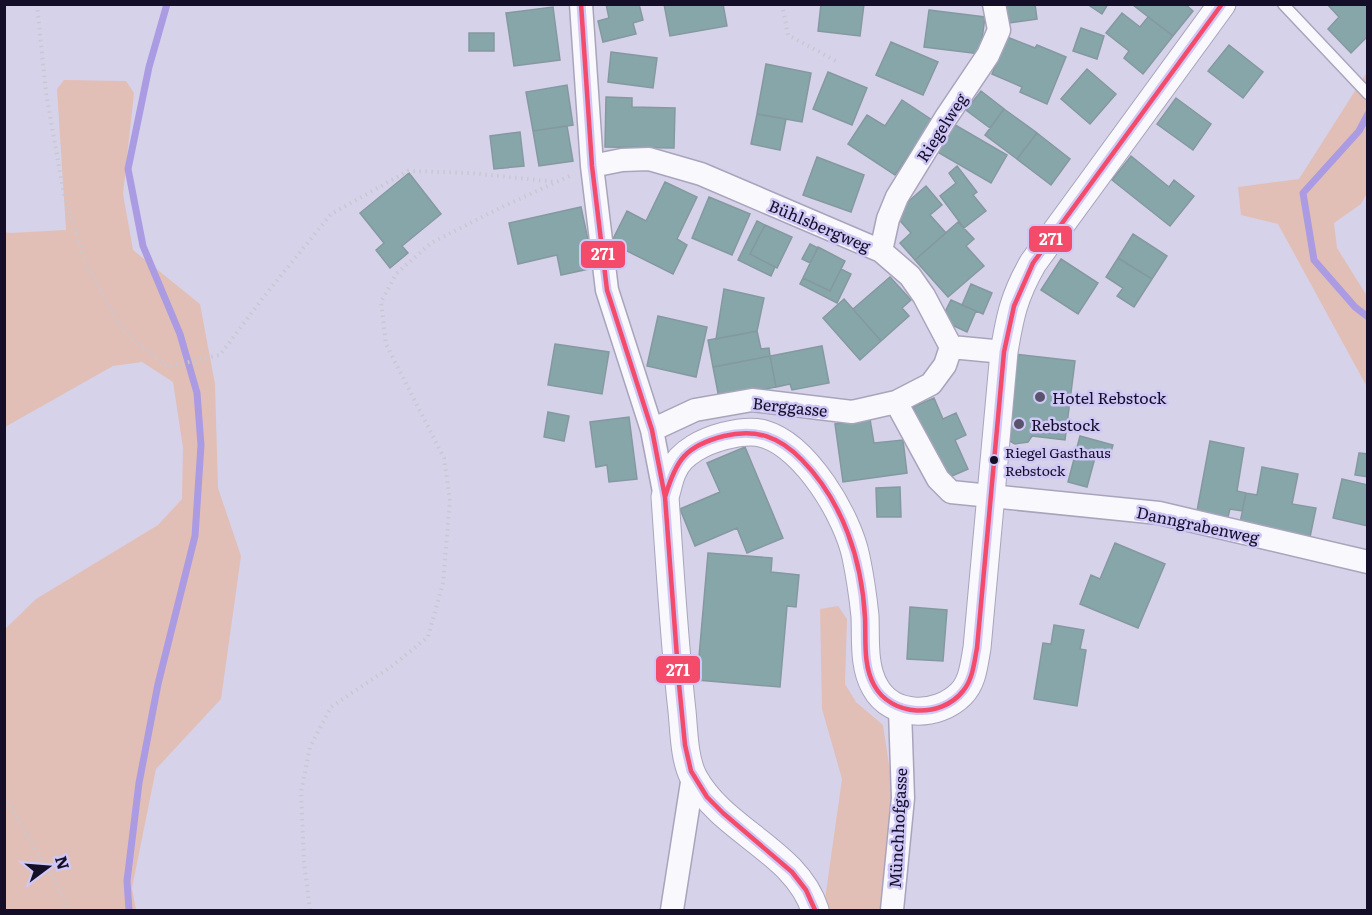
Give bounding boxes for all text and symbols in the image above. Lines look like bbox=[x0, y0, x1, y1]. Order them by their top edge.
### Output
street label: Riegelweg bbox=[910, 88, 972, 166]
street label: Bühlsbergweg bbox=[765, 193, 875, 257]
line badge: 271 bbox=[1028, 225, 1073, 253]
text: 271 bbox=[1039, 226, 1063, 250]
line badge: 271 bbox=[580, 240, 626, 269]
text: 271 bbox=[591, 241, 615, 265]
place label: Hotel Rebstock bbox=[1052, 385, 1167, 409]
street label: Berggasse bbox=[751, 390, 829, 422]
marker: Hotel Rebstock bbox=[1033, 390, 1047, 404]
place label: Rebstock bbox=[1031, 412, 1100, 436]
marker: Rebstock bbox=[1012, 417, 1026, 431]
place label: Riegel Gasthaus Rebstock bbox=[1005, 442, 1111, 480]
marker: Riegel Gasthaus Rebstock bbox=[988, 454, 1000, 466]
street label: Danngrabenweg bbox=[1134, 499, 1262, 549]
line badge: 271 bbox=[655, 655, 701, 684]
text: 271 bbox=[666, 657, 690, 681]
street label: Münchhofgasse bbox=[882, 767, 912, 889]
north arrow bbox=[18, 837, 78, 897]
text: N bbox=[50, 853, 77, 872]

